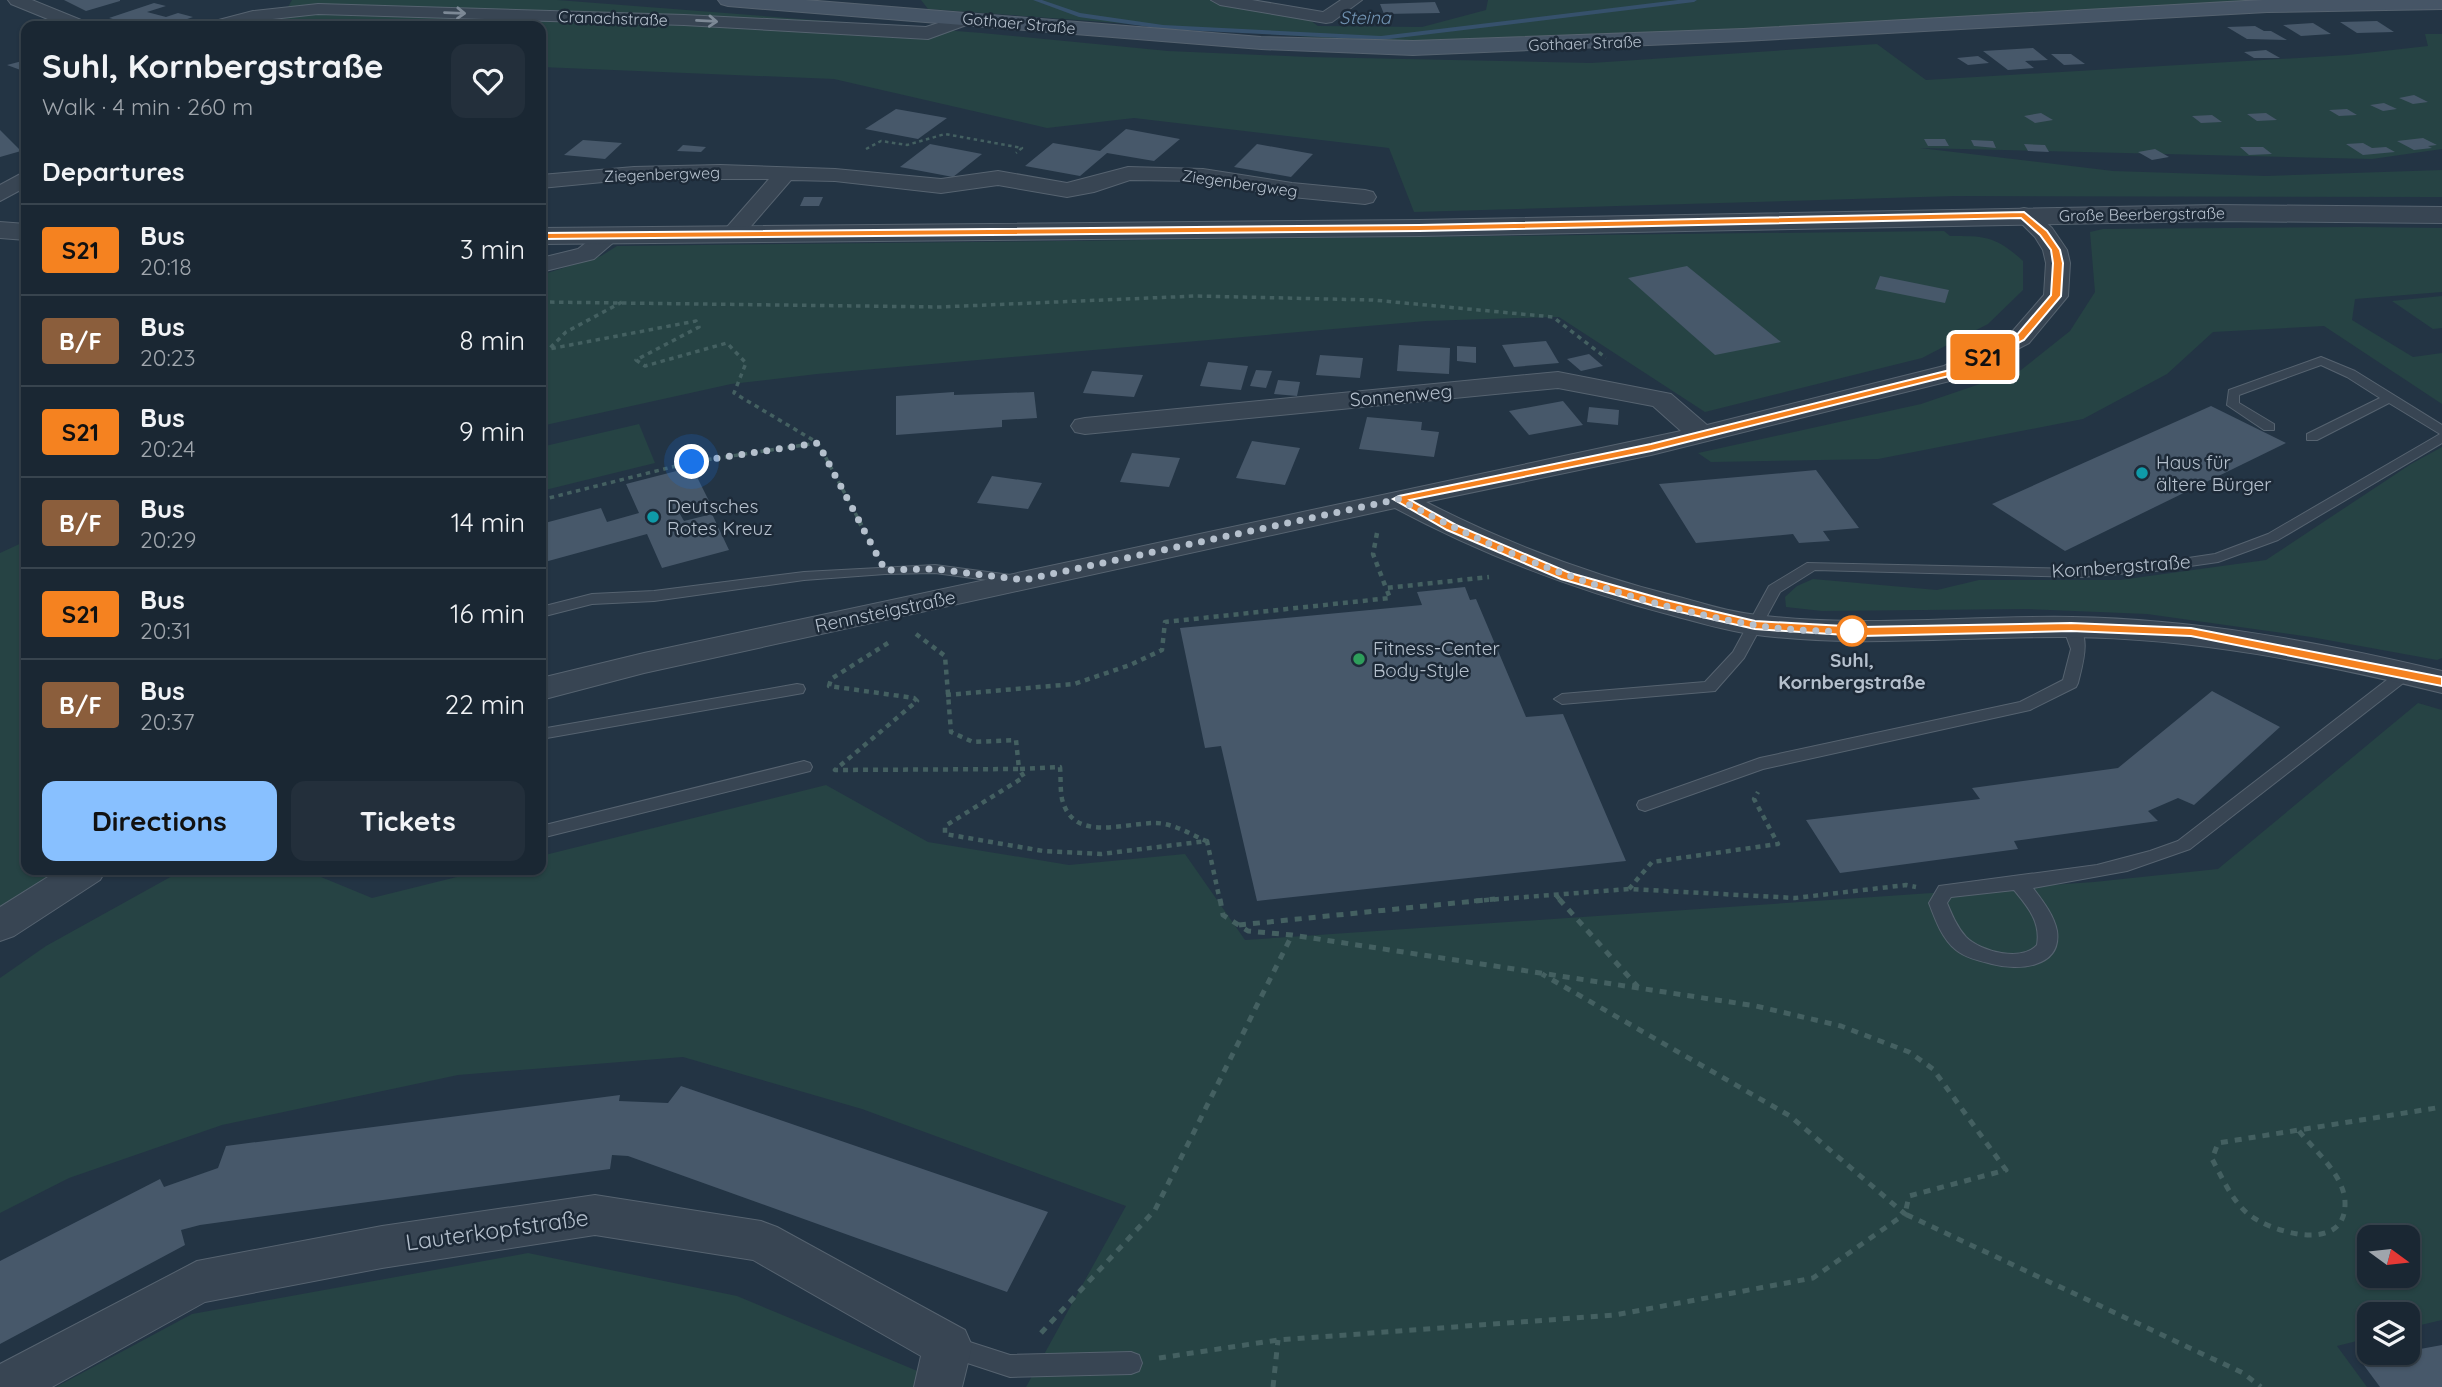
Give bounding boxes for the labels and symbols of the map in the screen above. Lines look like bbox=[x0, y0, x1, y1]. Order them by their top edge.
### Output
one-way arrow bbox=[443, 6, 466, 20]
street label: Cranachstraße bbox=[558, 6, 668, 30]
water label: Steina bbox=[1339, 6, 1392, 29]
street label: Gothaer Straße bbox=[962, 8, 1076, 38]
one-way arrow bbox=[695, 15, 718, 28]
street label: Gothaer Straße bbox=[1528, 31, 1642, 55]
street label: Ziegenbergweg bbox=[604, 162, 720, 186]
street label: Ziegenbergweg bbox=[1181, 165, 1299, 201]
street label: Große Beerbergstraße bbox=[2059, 203, 2225, 225]
line badge: S21 bbox=[1943, 334, 2023, 380]
street label: Sonnenweg bbox=[1349, 379, 1453, 411]
your location bbox=[674, 444, 709, 479]
place label: Haus für ältere Bürger bbox=[2156, 450, 2272, 496]
marker: Haus für ältere Bürger bbox=[2134, 465, 2150, 481]
place label: Deutsches Rotes Kreuz bbox=[667, 494, 773, 540]
marker: Deutsches Rotes Kreuz bbox=[645, 509, 661, 525]
street label: Kornbergstraße bbox=[2051, 549, 2191, 583]
street label: Rennsteigstraße bbox=[812, 584, 958, 638]
marker: Suhl, Kornbergstraße bbox=[1837, 616, 1867, 646]
place label: Fitness-Center Body-Style bbox=[1373, 636, 1500, 682]
place label: Suhl, Kornbergstraße bbox=[1778, 648, 1926, 694]
marker: Fitness-Center Body-Style bbox=[1351, 651, 1367, 667]
street label: Lauterkopfstraße bbox=[404, 1202, 590, 1257]
north arrow bbox=[2357, 1225, 2420, 1288]

